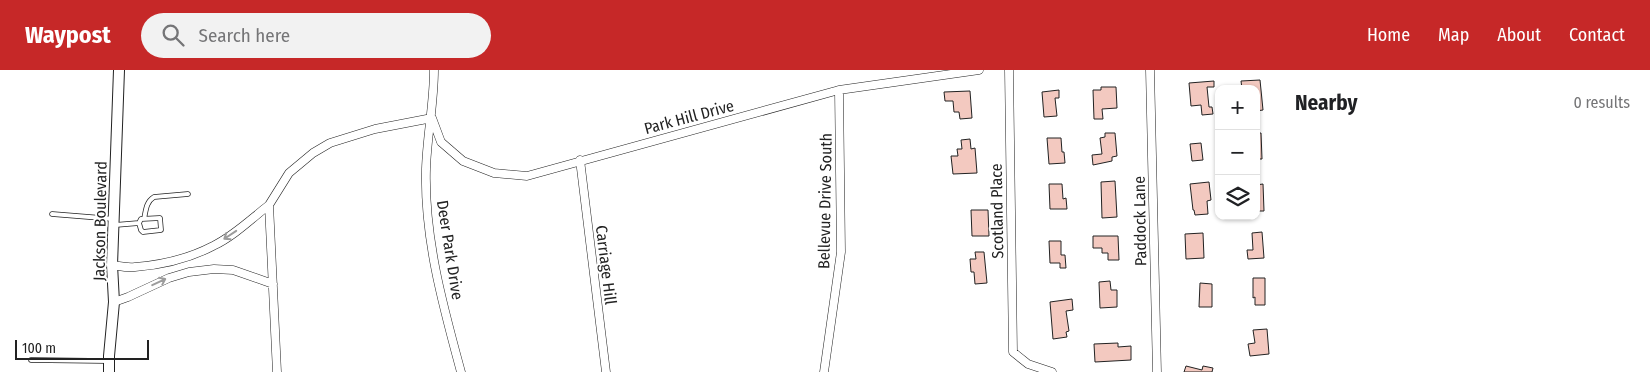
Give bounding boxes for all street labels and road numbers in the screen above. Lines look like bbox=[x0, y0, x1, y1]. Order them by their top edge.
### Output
street label: Park Hill Drive bbox=[642, 96, 736, 138]
street label: Bellevue Drive South bbox=[814, 133, 836, 269]
street label: Jackson Boulevard bbox=[89, 161, 111, 281]
street label: Scotland Place bbox=[987, 163, 1007, 259]
street label: Paddock Lane bbox=[1130, 176, 1150, 266]
street label: Deer Park Drive bbox=[433, 199, 467, 301]
street label: Carriage Hill bbox=[592, 224, 620, 306]

